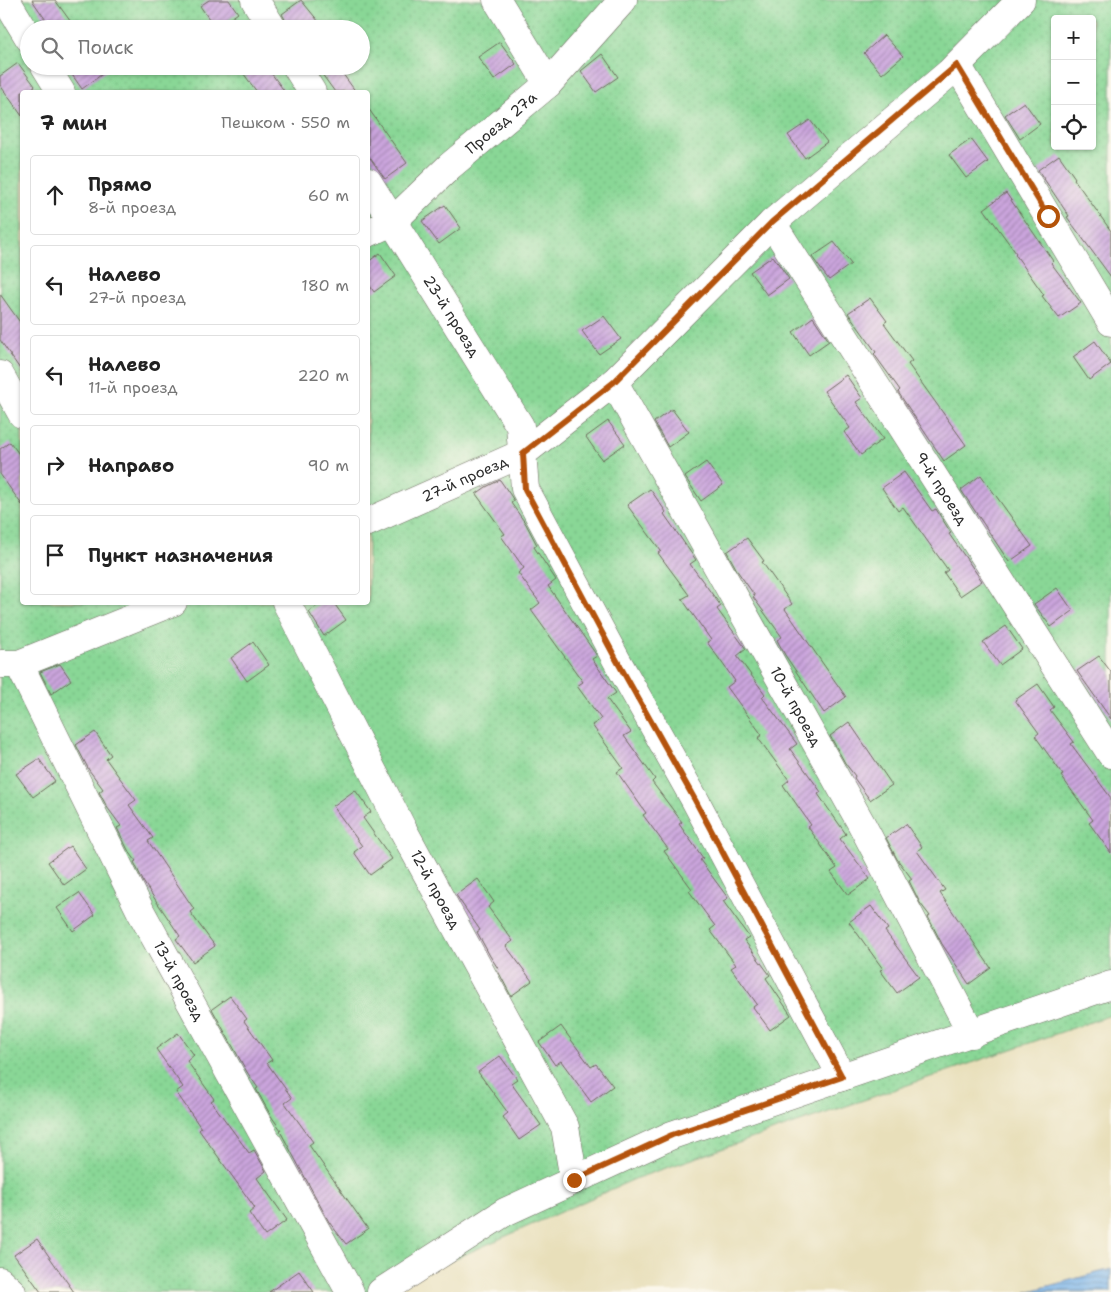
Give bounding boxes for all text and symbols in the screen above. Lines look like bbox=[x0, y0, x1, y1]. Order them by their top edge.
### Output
map controls bbox=[1051, 15, 1096, 150]
button: + bbox=[1051, 15, 1096, 60]
search box bbox=[20, 20, 370, 75]
icon: search bbox=[38, 34, 66, 62]
text: Поиск bbox=[78, 35, 133, 60]
button: − bbox=[1051, 60, 1096, 105]
street label: Проезд 27а bbox=[461, 87, 542, 159]
button: locate bbox=[1051, 105, 1096, 150]
text: 7 мин bbox=[40, 109, 107, 137]
text: Пешком · 550 m bbox=[221, 112, 350, 133]
text: Прямо bbox=[88, 172, 152, 197]
icon: ahead bbox=[41, 181, 69, 209]
text: 60 m bbox=[308, 185, 349, 206]
text: 8-й проезд bbox=[88, 197, 176, 218]
route start bbox=[1037, 205, 1060, 228]
text: Налево bbox=[88, 262, 161, 287]
icon: left bbox=[41, 271, 69, 299]
street label: 23-й проезд bbox=[419, 272, 485, 361]
text: 180 m bbox=[301, 275, 349, 296]
text: 27-й проезд bbox=[88, 287, 186, 308]
text: Налево bbox=[88, 352, 161, 377]
icon: left bbox=[41, 361, 69, 389]
text: 220 m bbox=[297, 365, 349, 386]
text: 11-й проезд bbox=[88, 377, 178, 398]
street label: 9-й проезд bbox=[911, 448, 972, 529]
icon: right bbox=[41, 451, 69, 479]
street label: 27-й проезд bbox=[419, 451, 511, 507]
text: Направо bbox=[88, 453, 174, 478]
text: 90 m bbox=[308, 455, 349, 476]
icon: arrive bbox=[41, 541, 69, 569]
text: Пункт назначения bbox=[88, 543, 273, 568]
street label: 10-й проезд bbox=[765, 663, 826, 751]
street label: 12-й проезд bbox=[406, 846, 465, 933]
street label: 13-й проезд bbox=[149, 937, 209, 1025]
route end bbox=[563, 1169, 586, 1192]

